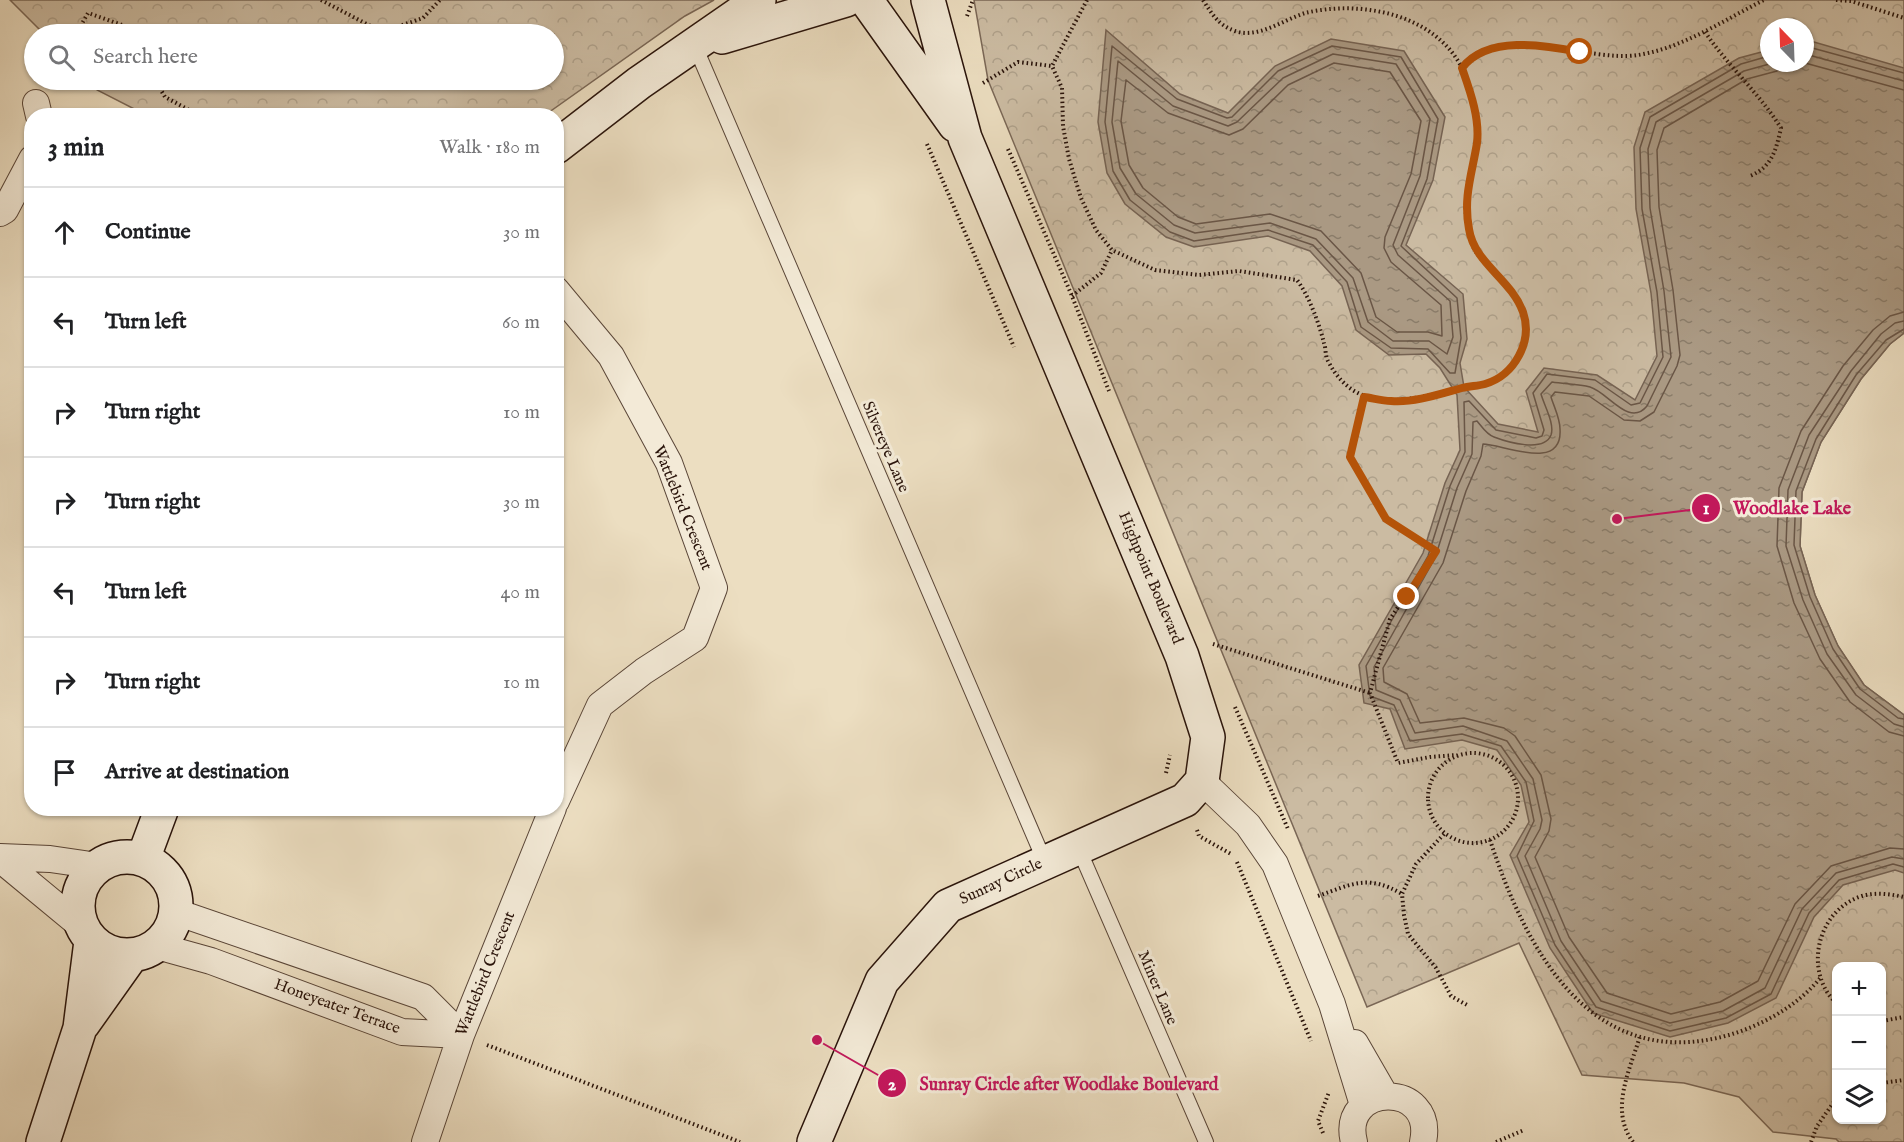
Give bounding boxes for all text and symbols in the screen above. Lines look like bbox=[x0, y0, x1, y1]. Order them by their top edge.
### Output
north arrow bbox=[1760, 18, 1814, 72]
search box bbox=[24, 24, 564, 90]
route start bbox=[1566, 38, 1592, 64]
icon: search bbox=[45, 41, 78, 74]
text: Search here bbox=[93, 43, 198, 71]
text: 3 min bbox=[48, 131, 104, 164]
text: Walk · 180 m bbox=[439, 135, 540, 160]
icon: ahead bbox=[48, 216, 81, 249]
text: Continue bbox=[105, 218, 191, 246]
text: 30 m bbox=[503, 220, 540, 245]
icon: left bbox=[48, 306, 81, 339]
text: Turn left bbox=[105, 308, 187, 336]
text: 60 m bbox=[502, 310, 540, 335]
icon: right bbox=[48, 396, 81, 429]
text: Turn right bbox=[105, 398, 200, 426]
street label: Silvereye Lane bbox=[857, 398, 913, 496]
text: 10 m bbox=[503, 400, 540, 425]
street label: Wattlebird Crescent bbox=[648, 443, 716, 574]
icon: right bbox=[48, 486, 81, 519]
text: Turn right bbox=[105, 488, 200, 516]
text: 30 m bbox=[503, 490, 540, 515]
callout: Woodlake Lake bbox=[1691, 490, 1863, 526]
text: 1 bbox=[1703, 498, 1710, 521]
text: Woodlake Lake bbox=[1732, 498, 1852, 521]
street label: Highpoint Boulevard bbox=[1113, 509, 1187, 648]
icon: left bbox=[48, 576, 81, 609]
text: Turn left bbox=[105, 578, 187, 606]
text: 40 m bbox=[501, 580, 540, 605]
route end bbox=[1393, 583, 1419, 609]
icon: right bbox=[48, 666, 81, 699]
text: Turn right bbox=[105, 668, 200, 696]
text: 10 m bbox=[503, 670, 540, 695]
icon: arrive bbox=[48, 756, 81, 789]
text: Arrive at destination bbox=[105, 758, 289, 786]
street label: Sunray Circle bbox=[956, 854, 1046, 910]
street label: Wattlebird Crescent bbox=[452, 908, 520, 1039]
street label: Miner Lane bbox=[1132, 948, 1182, 1028]
map controls bbox=[1832, 962, 1886, 1124]
button: + bbox=[1832, 962, 1886, 1016]
street label: Honeyeater Terrace bbox=[271, 975, 403, 1039]
button: − bbox=[1832, 1016, 1886, 1070]
callout: Sunray Circle after Woodlake Boulevard bbox=[877, 1065, 1230, 1101]
button: layers bbox=[1832, 1070, 1886, 1124]
text: 2 bbox=[888, 1074, 897, 1097]
text: Sunray Circle after Woodlake Boulevard bbox=[920, 1074, 1219, 1097]

